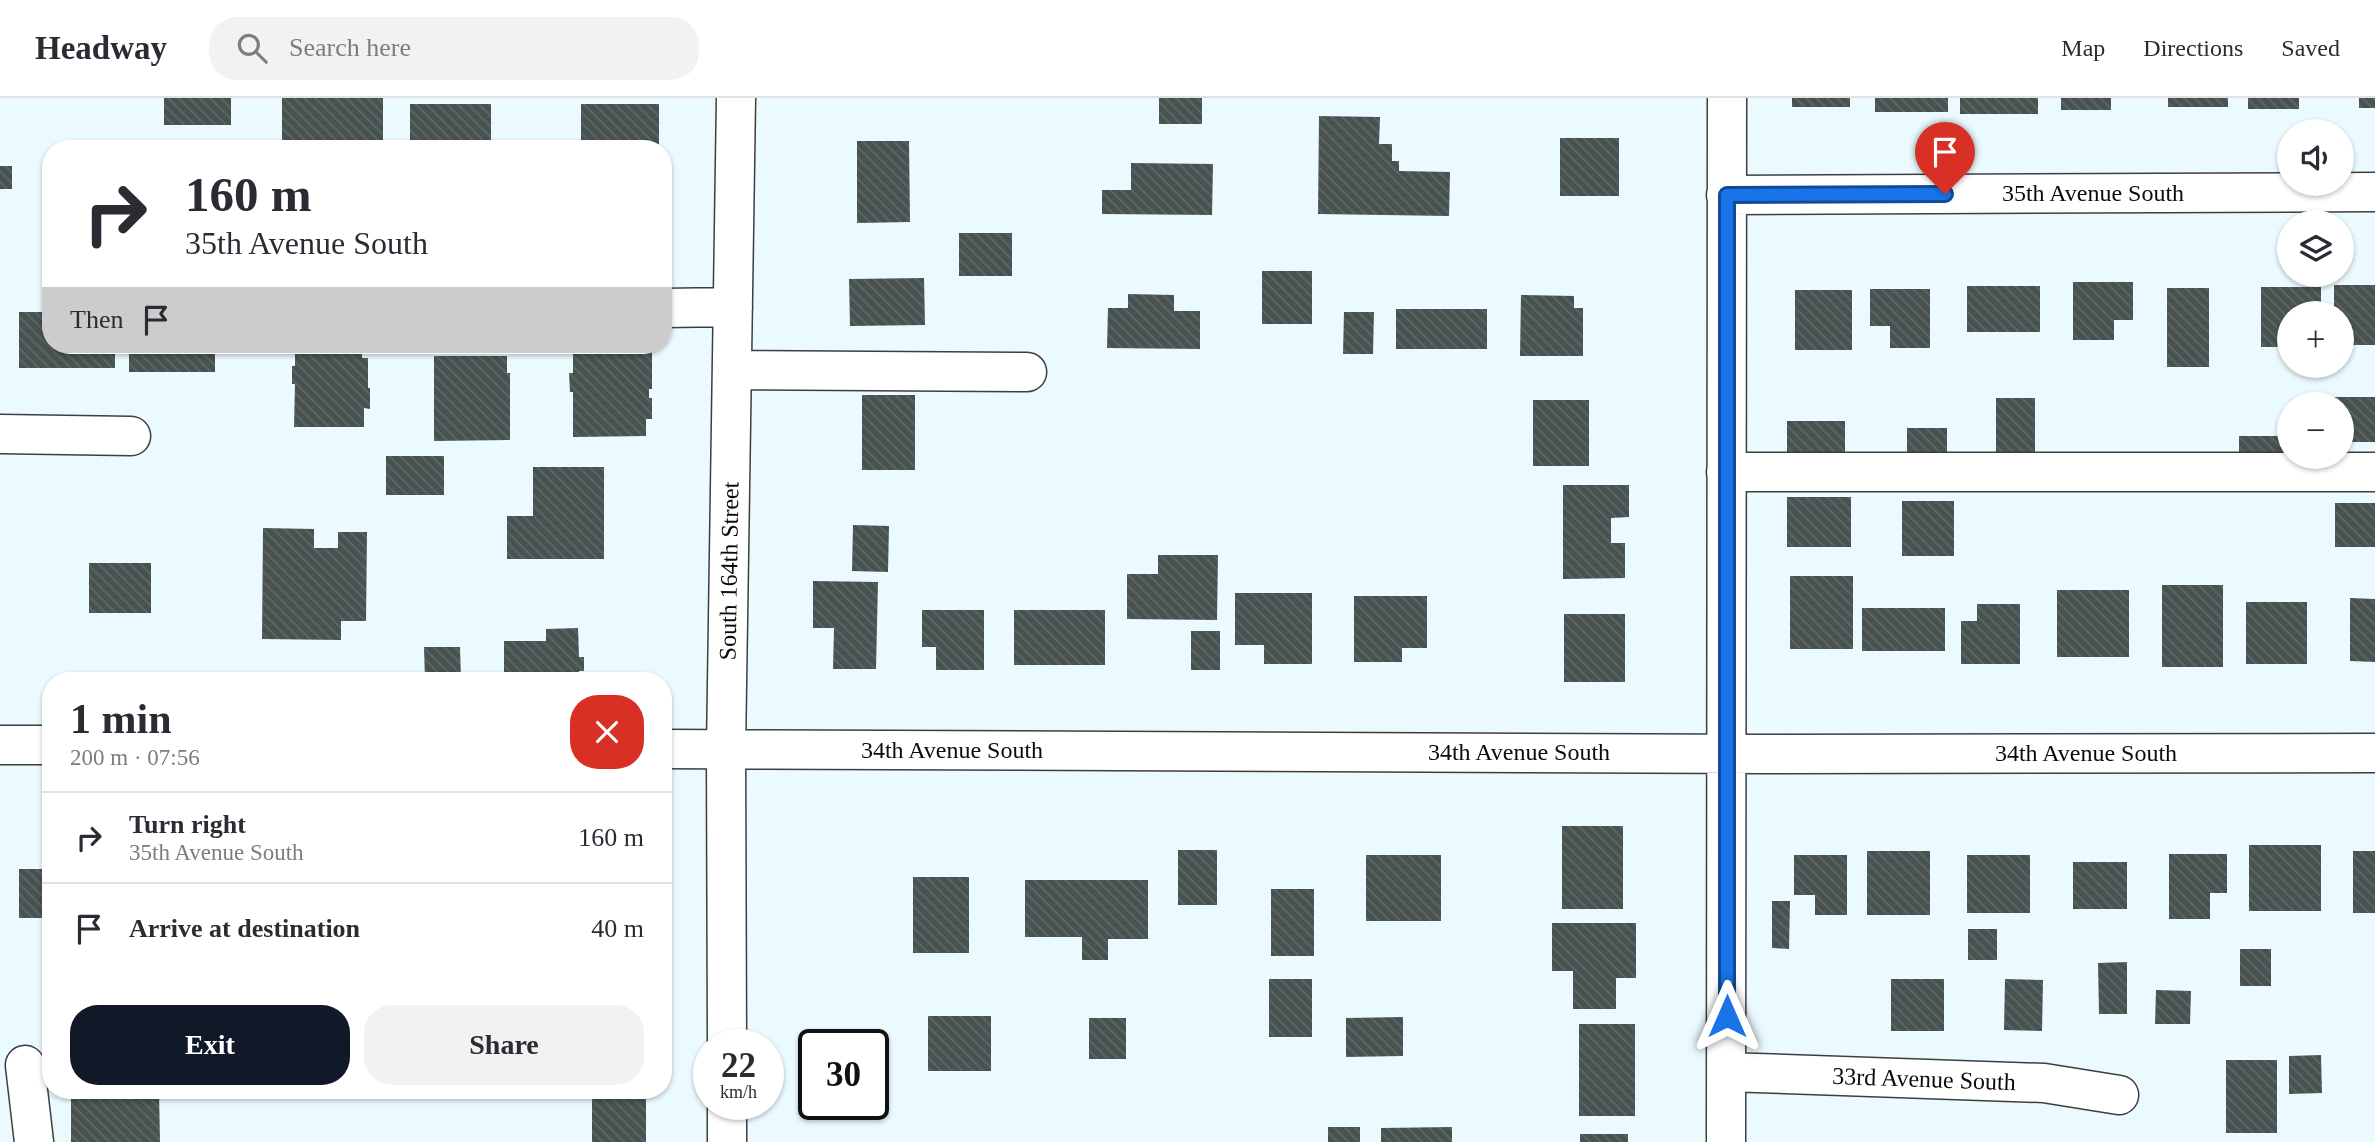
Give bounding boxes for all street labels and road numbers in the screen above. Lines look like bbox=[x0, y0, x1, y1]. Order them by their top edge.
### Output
street label: 35th Avenue South bbox=[2002, 180, 2184, 206]
street label: South 164th Street bbox=[714, 481, 744, 661]
street label: 34th Avenue South bbox=[861, 737, 1043, 763]
street label: 34th Avenue South bbox=[1428, 739, 1610, 765]
street label: 34th Avenue South bbox=[1995, 740, 2177, 766]
street label: 33rd Avenue South bbox=[1832, 1063, 2016, 1095]

